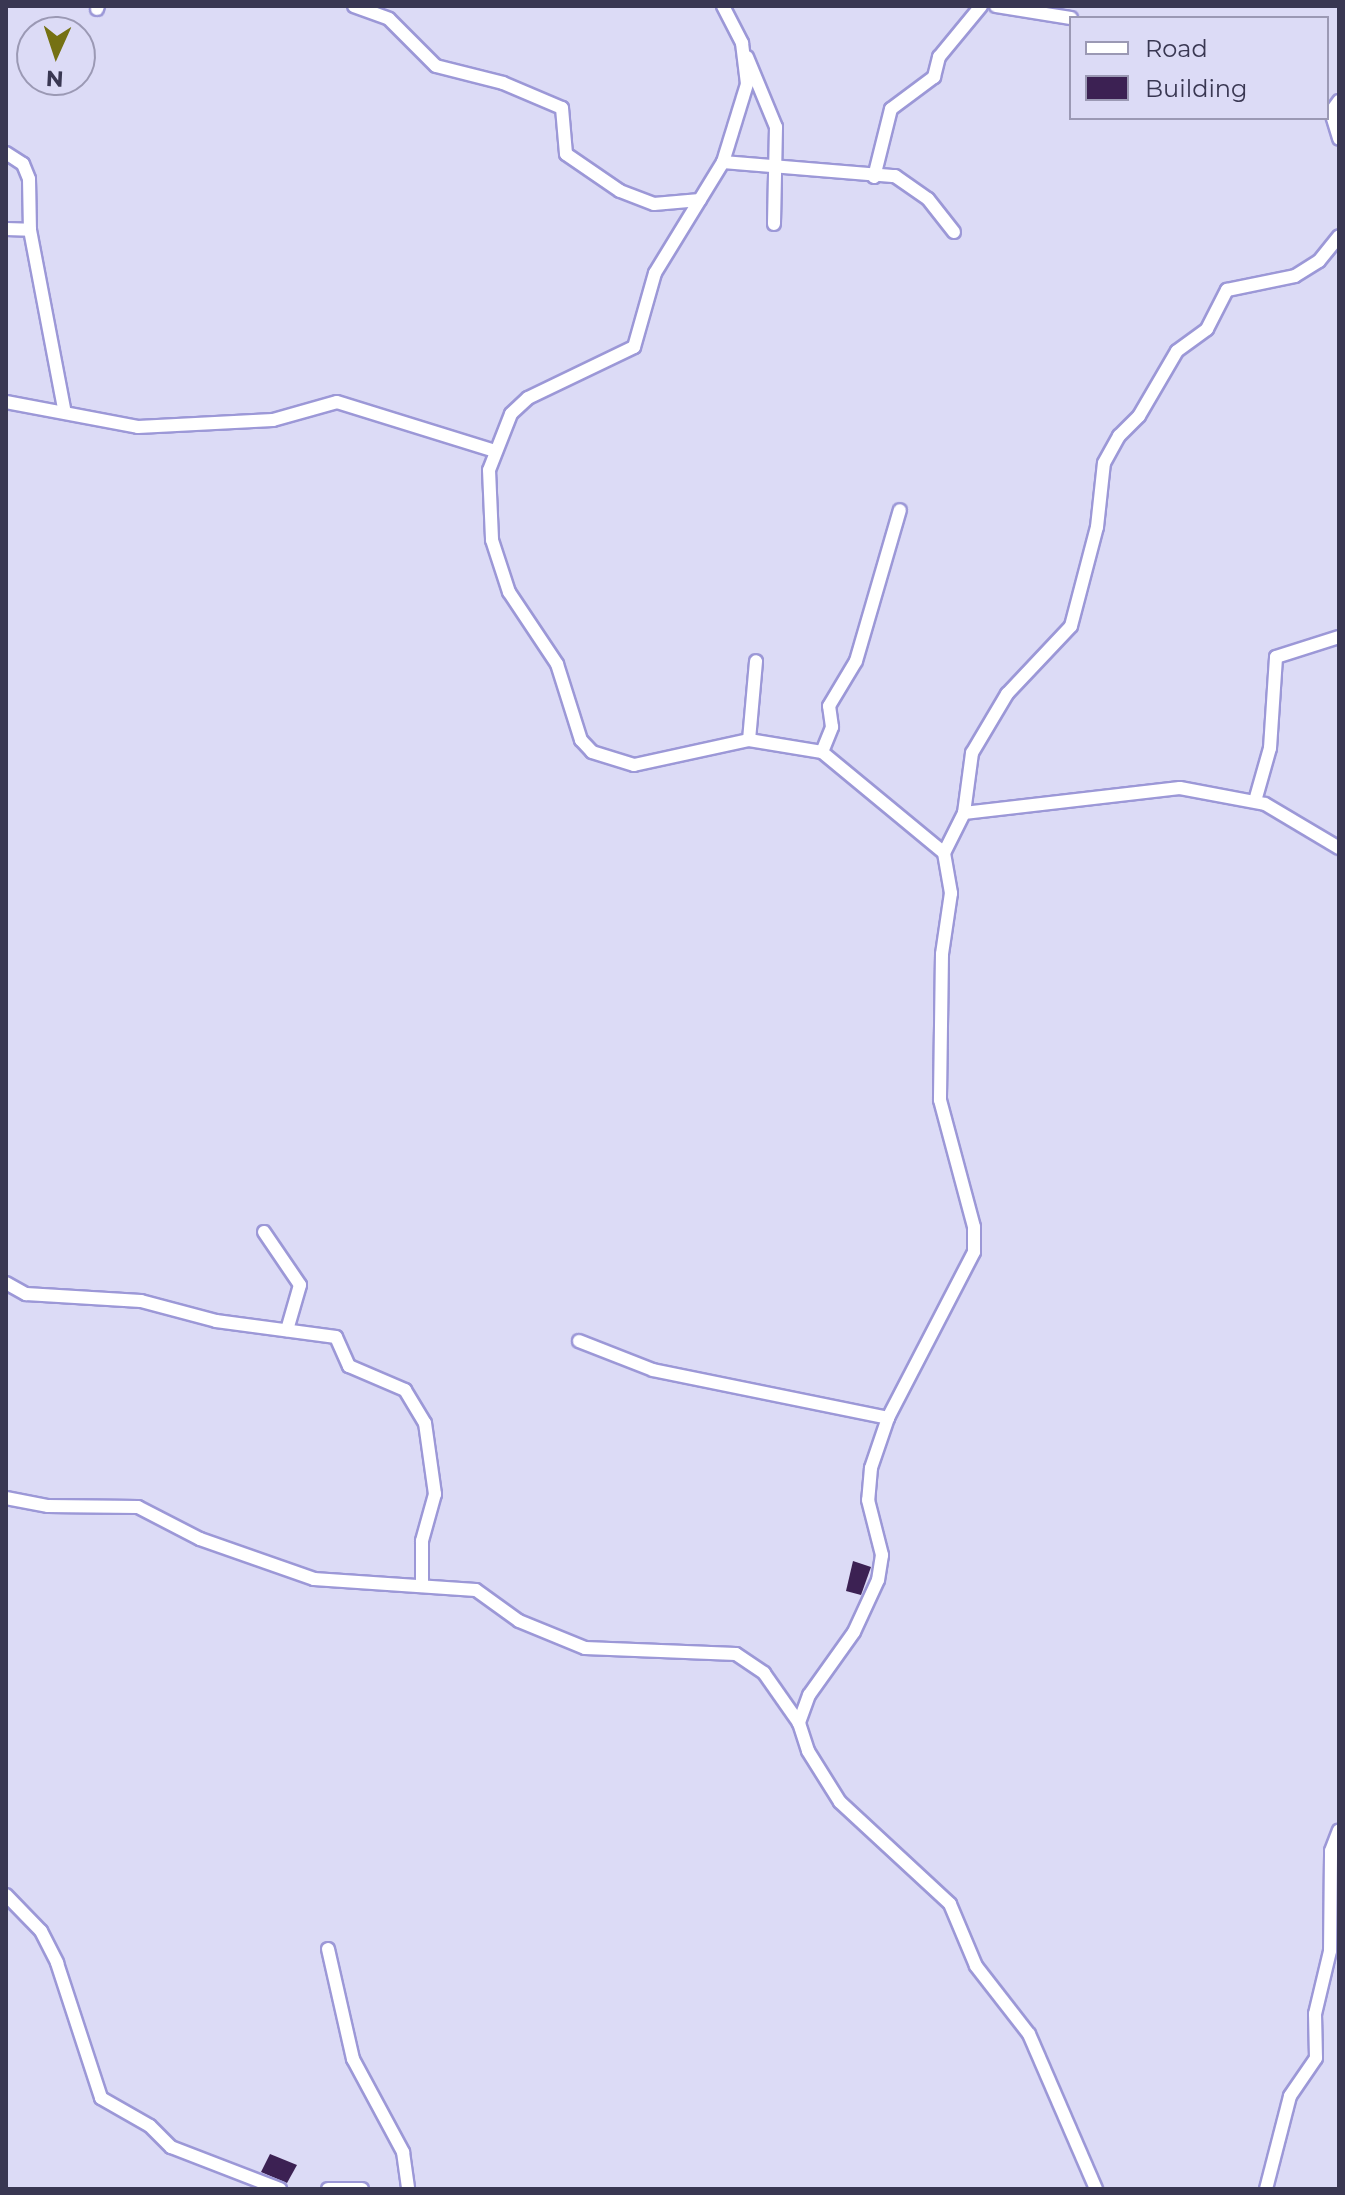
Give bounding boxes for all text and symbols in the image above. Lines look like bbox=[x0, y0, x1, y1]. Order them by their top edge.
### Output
north arrow bbox=[16, 16, 96, 96]
legend bbox=[1069, 16, 1329, 120]
text: Road bbox=[1145, 34, 1208, 63]
text: N bbox=[45, 65, 64, 92]
text: Building bbox=[1145, 74, 1248, 103]

